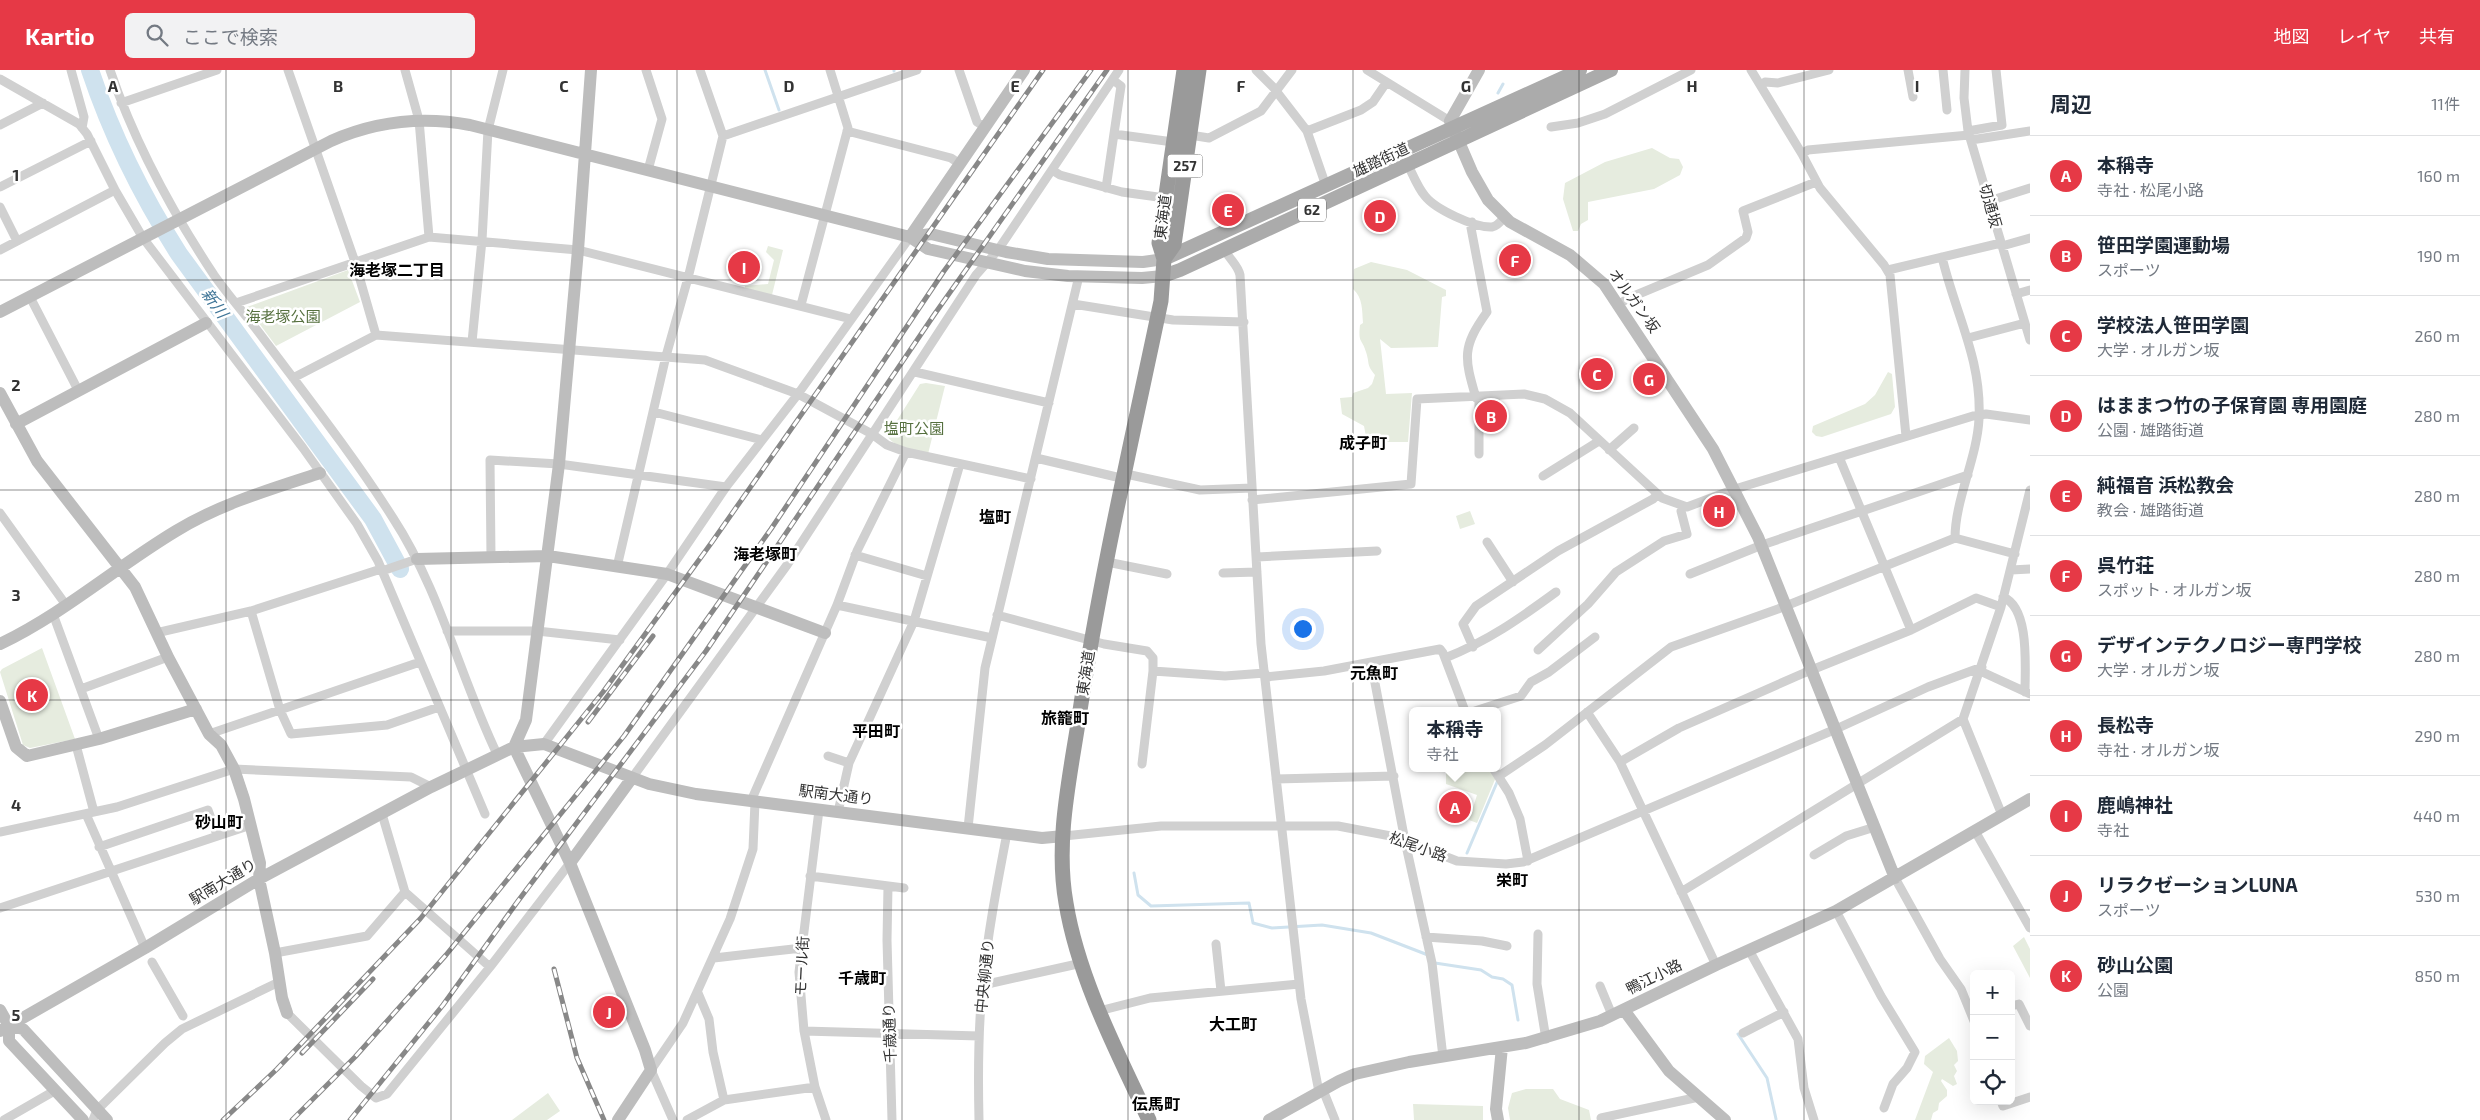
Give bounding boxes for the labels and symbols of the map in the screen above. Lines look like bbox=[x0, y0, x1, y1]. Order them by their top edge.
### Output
text: A bbox=[108, 76, 119, 95]
text: B bbox=[333, 76, 343, 95]
text: C bbox=[559, 76, 569, 95]
text: D bbox=[784, 76, 795, 95]
text: E bbox=[1010, 76, 1020, 95]
text: F bbox=[1237, 76, 1246, 95]
text: G bbox=[1461, 76, 1471, 95]
text: H bbox=[1686, 76, 1698, 95]
text: I bbox=[1915, 76, 1919, 95]
street label: 雄踏街道 bbox=[1350, 138, 1412, 180]
road number: 257 bbox=[1168, 154, 1202, 178]
text: 1 bbox=[13, 165, 19, 184]
street label: 切通坂 bbox=[1976, 182, 2006, 230]
pin: E bbox=[1212, 191, 1244, 229]
street label: 東海道 bbox=[1150, 193, 1174, 240]
pin: D bbox=[1364, 197, 1396, 235]
road number: 62 bbox=[1298, 198, 1326, 222]
pin: F bbox=[1499, 241, 1531, 279]
pin: I bbox=[728, 248, 760, 286]
district label: 海老塚二丁目 bbox=[349, 260, 445, 279]
street label: オルガン坂 bbox=[1606, 265, 1664, 336]
water label: 新川 bbox=[198, 284, 234, 323]
park label: 海老塚公園 bbox=[245, 307, 321, 325]
pin: C bbox=[1581, 355, 1613, 393]
pin: G bbox=[1633, 360, 1665, 398]
text: 2 bbox=[11, 375, 21, 394]
pin: B bbox=[1475, 397, 1507, 435]
park label: 塩町公園 bbox=[884, 419, 944, 437]
district label: 成子町 bbox=[1339, 433, 1387, 452]
pin: H bbox=[1703, 492, 1735, 530]
district label: 塩町 bbox=[979, 507, 1011, 526]
district label: 海老塚町 bbox=[733, 544, 797, 563]
text: 3 bbox=[11, 585, 21, 604]
your location bbox=[1290, 616, 1316, 642]
street label: 東海道 bbox=[1073, 649, 1097, 696]
district label: 元魚町 bbox=[1350, 663, 1398, 682]
pin: K bbox=[16, 676, 48, 714]
district label: 旅籠町 bbox=[1041, 708, 1089, 727]
district label: 平田町 bbox=[852, 721, 900, 740]
street label: 駅南大通り bbox=[798, 781, 874, 808]
pin: A bbox=[1439, 788, 1471, 826]
text: 4 bbox=[11, 795, 21, 814]
district label: 砂山町 bbox=[195, 812, 243, 831]
street label: 松尾小路 bbox=[1387, 827, 1450, 865]
street label: 駅南大通り bbox=[186, 854, 259, 908]
district label: 栄町 bbox=[1496, 870, 1528, 889]
street label: モール街 bbox=[790, 936, 812, 996]
street label: 中央柳通り bbox=[971, 938, 997, 1014]
street label: 鴨江小路 bbox=[1623, 955, 1684, 997]
district label: 千歳町 bbox=[838, 968, 886, 987]
pin: J bbox=[593, 993, 625, 1031]
street label: 千歳通り bbox=[879, 1003, 899, 1063]
text: 5 bbox=[12, 1005, 21, 1024]
district label: 大工町 bbox=[1209, 1014, 1257, 1033]
district label: 伝馬町 bbox=[1131, 1094, 1180, 1113]

